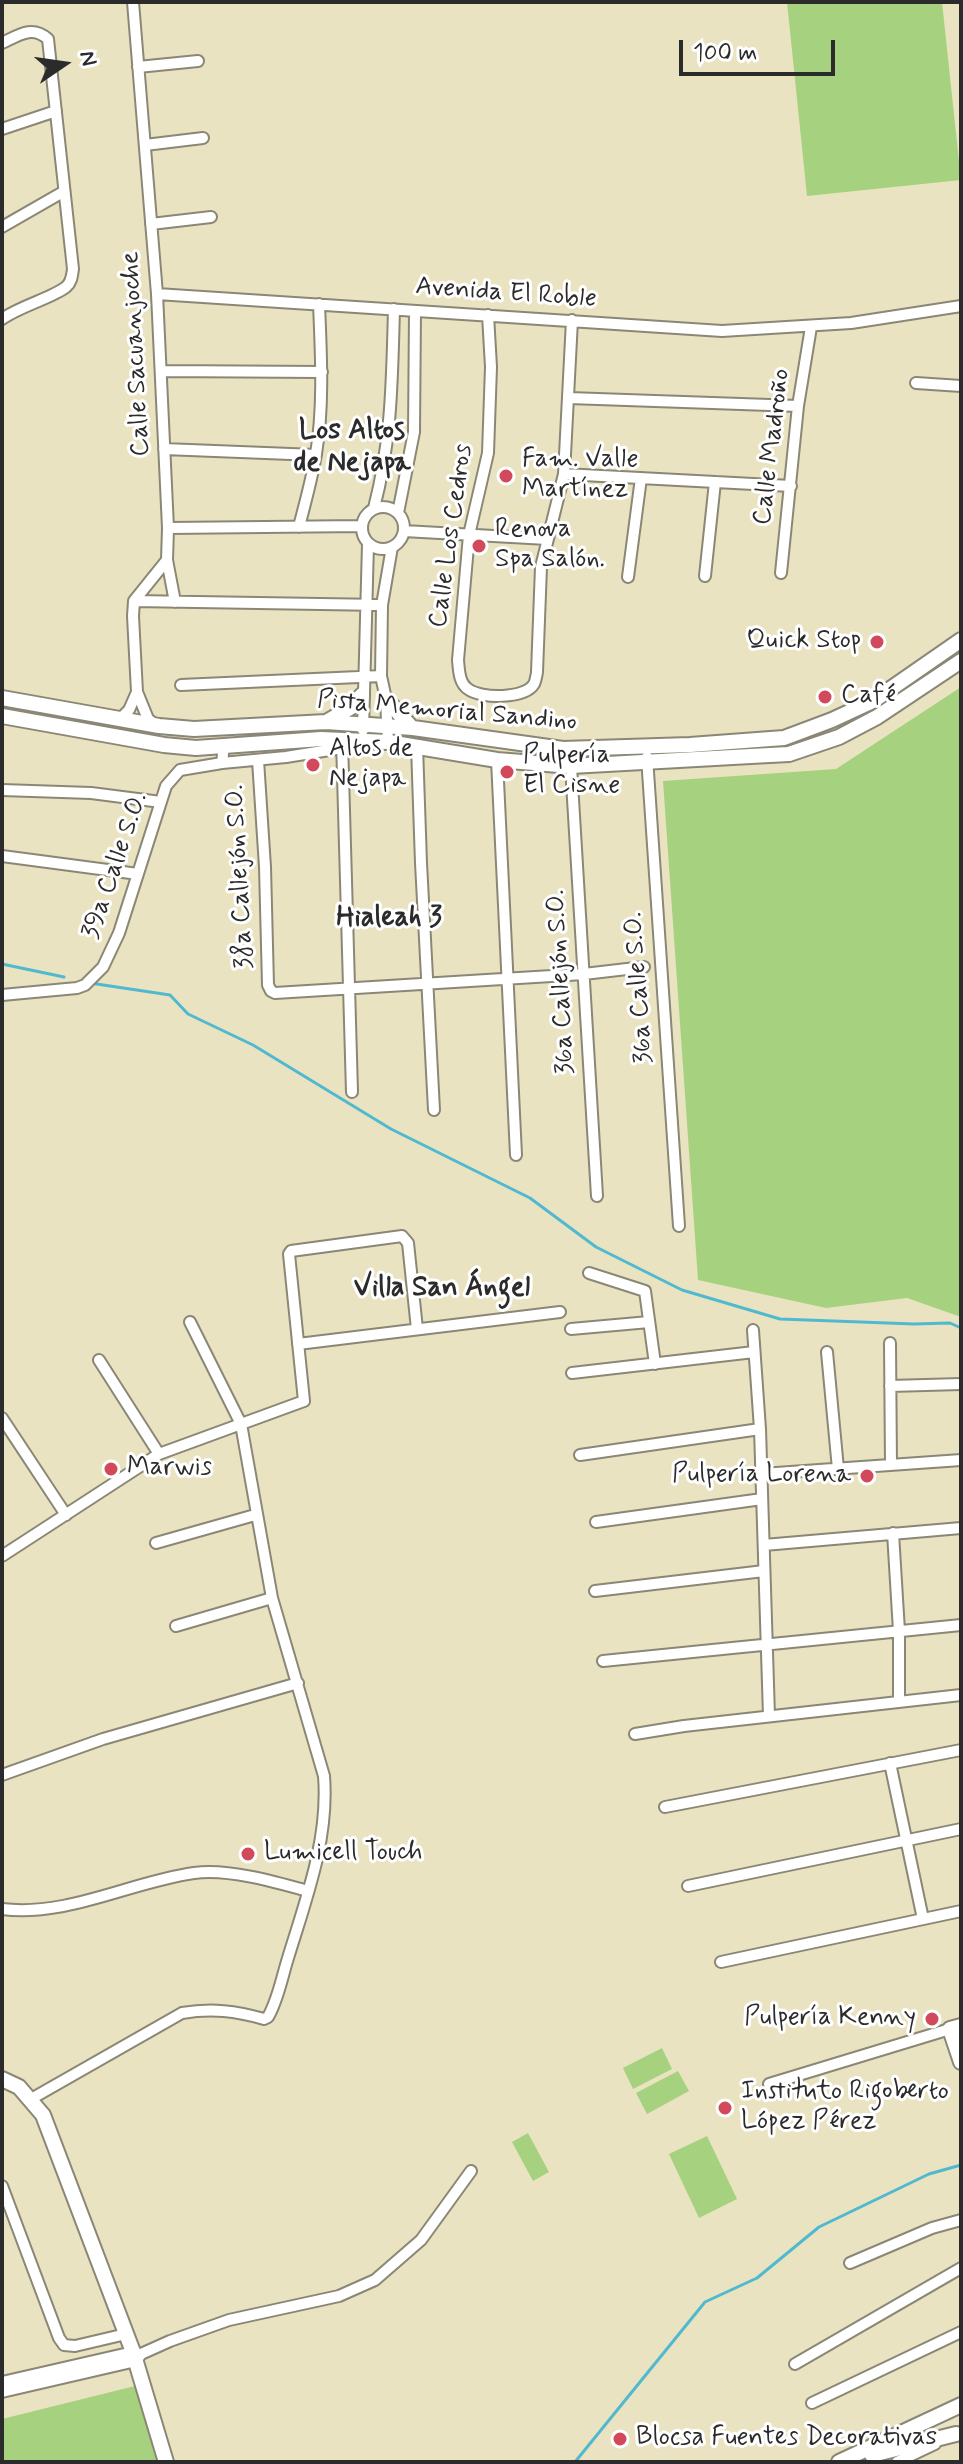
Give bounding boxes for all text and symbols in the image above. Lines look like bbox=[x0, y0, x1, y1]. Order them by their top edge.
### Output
north arrow bbox=[24, 24, 104, 104]
scale bar bbox=[683, 24, 839, 74]
text: 100 m bbox=[693, 38, 757, 69]
text: N bbox=[72, 48, 103, 69]
street label: Calle Sacuanjoche bbox=[116, 251, 158, 457]
street label: Avenida El Roble bbox=[414, 272, 598, 316]
street label: Calle Madroño bbox=[748, 367, 798, 527]
district label: Los Altos de Nejapa bbox=[293, 415, 411, 481]
street label: Calle Los Cedros bbox=[424, 442, 480, 630]
place label: Fam. Valle Martínez bbox=[522, 445, 638, 506]
marker: Fam. Valle Martínez bbox=[497, 467, 515, 485]
place label: Renova Spa Salón. bbox=[495, 515, 605, 576]
marker: Renova Spa Salón. bbox=[470, 537, 488, 555]
place label: Quick Stop bbox=[747, 626, 861, 658]
marker: Quick Stop bbox=[868, 633, 886, 651]
place label: Café bbox=[841, 681, 896, 713]
street label: Pista Memorial Sandino bbox=[316, 685, 578, 739]
marker: Café bbox=[816, 688, 834, 706]
place label: Altos de Nejapa bbox=[329, 734, 413, 796]
place label: Pulpería El Cisne bbox=[523, 741, 620, 802]
marker: Altos de Nejapa bbox=[304, 756, 322, 774]
marker: Pulpería El Cisne bbox=[498, 763, 516, 781]
street label: 38a Callejón S.O. bbox=[221, 784, 261, 970]
street label: 39a Calle S.O. bbox=[76, 788, 156, 944]
street label: 36a Callejón S.O. bbox=[542, 889, 582, 1075]
district label: Hialeah 3 bbox=[336, 902, 442, 936]
street label: 36a Calle S.O. bbox=[619, 911, 661, 1065]
district label: Villa San Ángel bbox=[354, 1272, 530, 1306]
place label: Marwis bbox=[127, 1453, 212, 1485]
marker: Marwis bbox=[102, 1460, 120, 1478]
place label: Pulpería Lorena bbox=[672, 1460, 851, 1492]
marker: Pulpería Lorena bbox=[858, 1467, 876, 1485]
place label: Lumicell Touch bbox=[264, 1838, 423, 1870]
marker: Lumicell Touch bbox=[239, 1845, 257, 1863]
place label: Pulpería Kenny bbox=[744, 2003, 916, 2035]
marker: Pulpería Kenny bbox=[923, 2010, 941, 2028]
place label: Instituto Rigoberto López Pérez bbox=[741, 2077, 949, 2138]
marker: Instituto Rigoberto López Pérez bbox=[716, 2099, 734, 2117]
place label: Blocsa Fuentes Decorativas bbox=[636, 2423, 937, 2455]
marker: Blocsa Fuentes Decorativas bbox=[611, 2430, 629, 2448]

